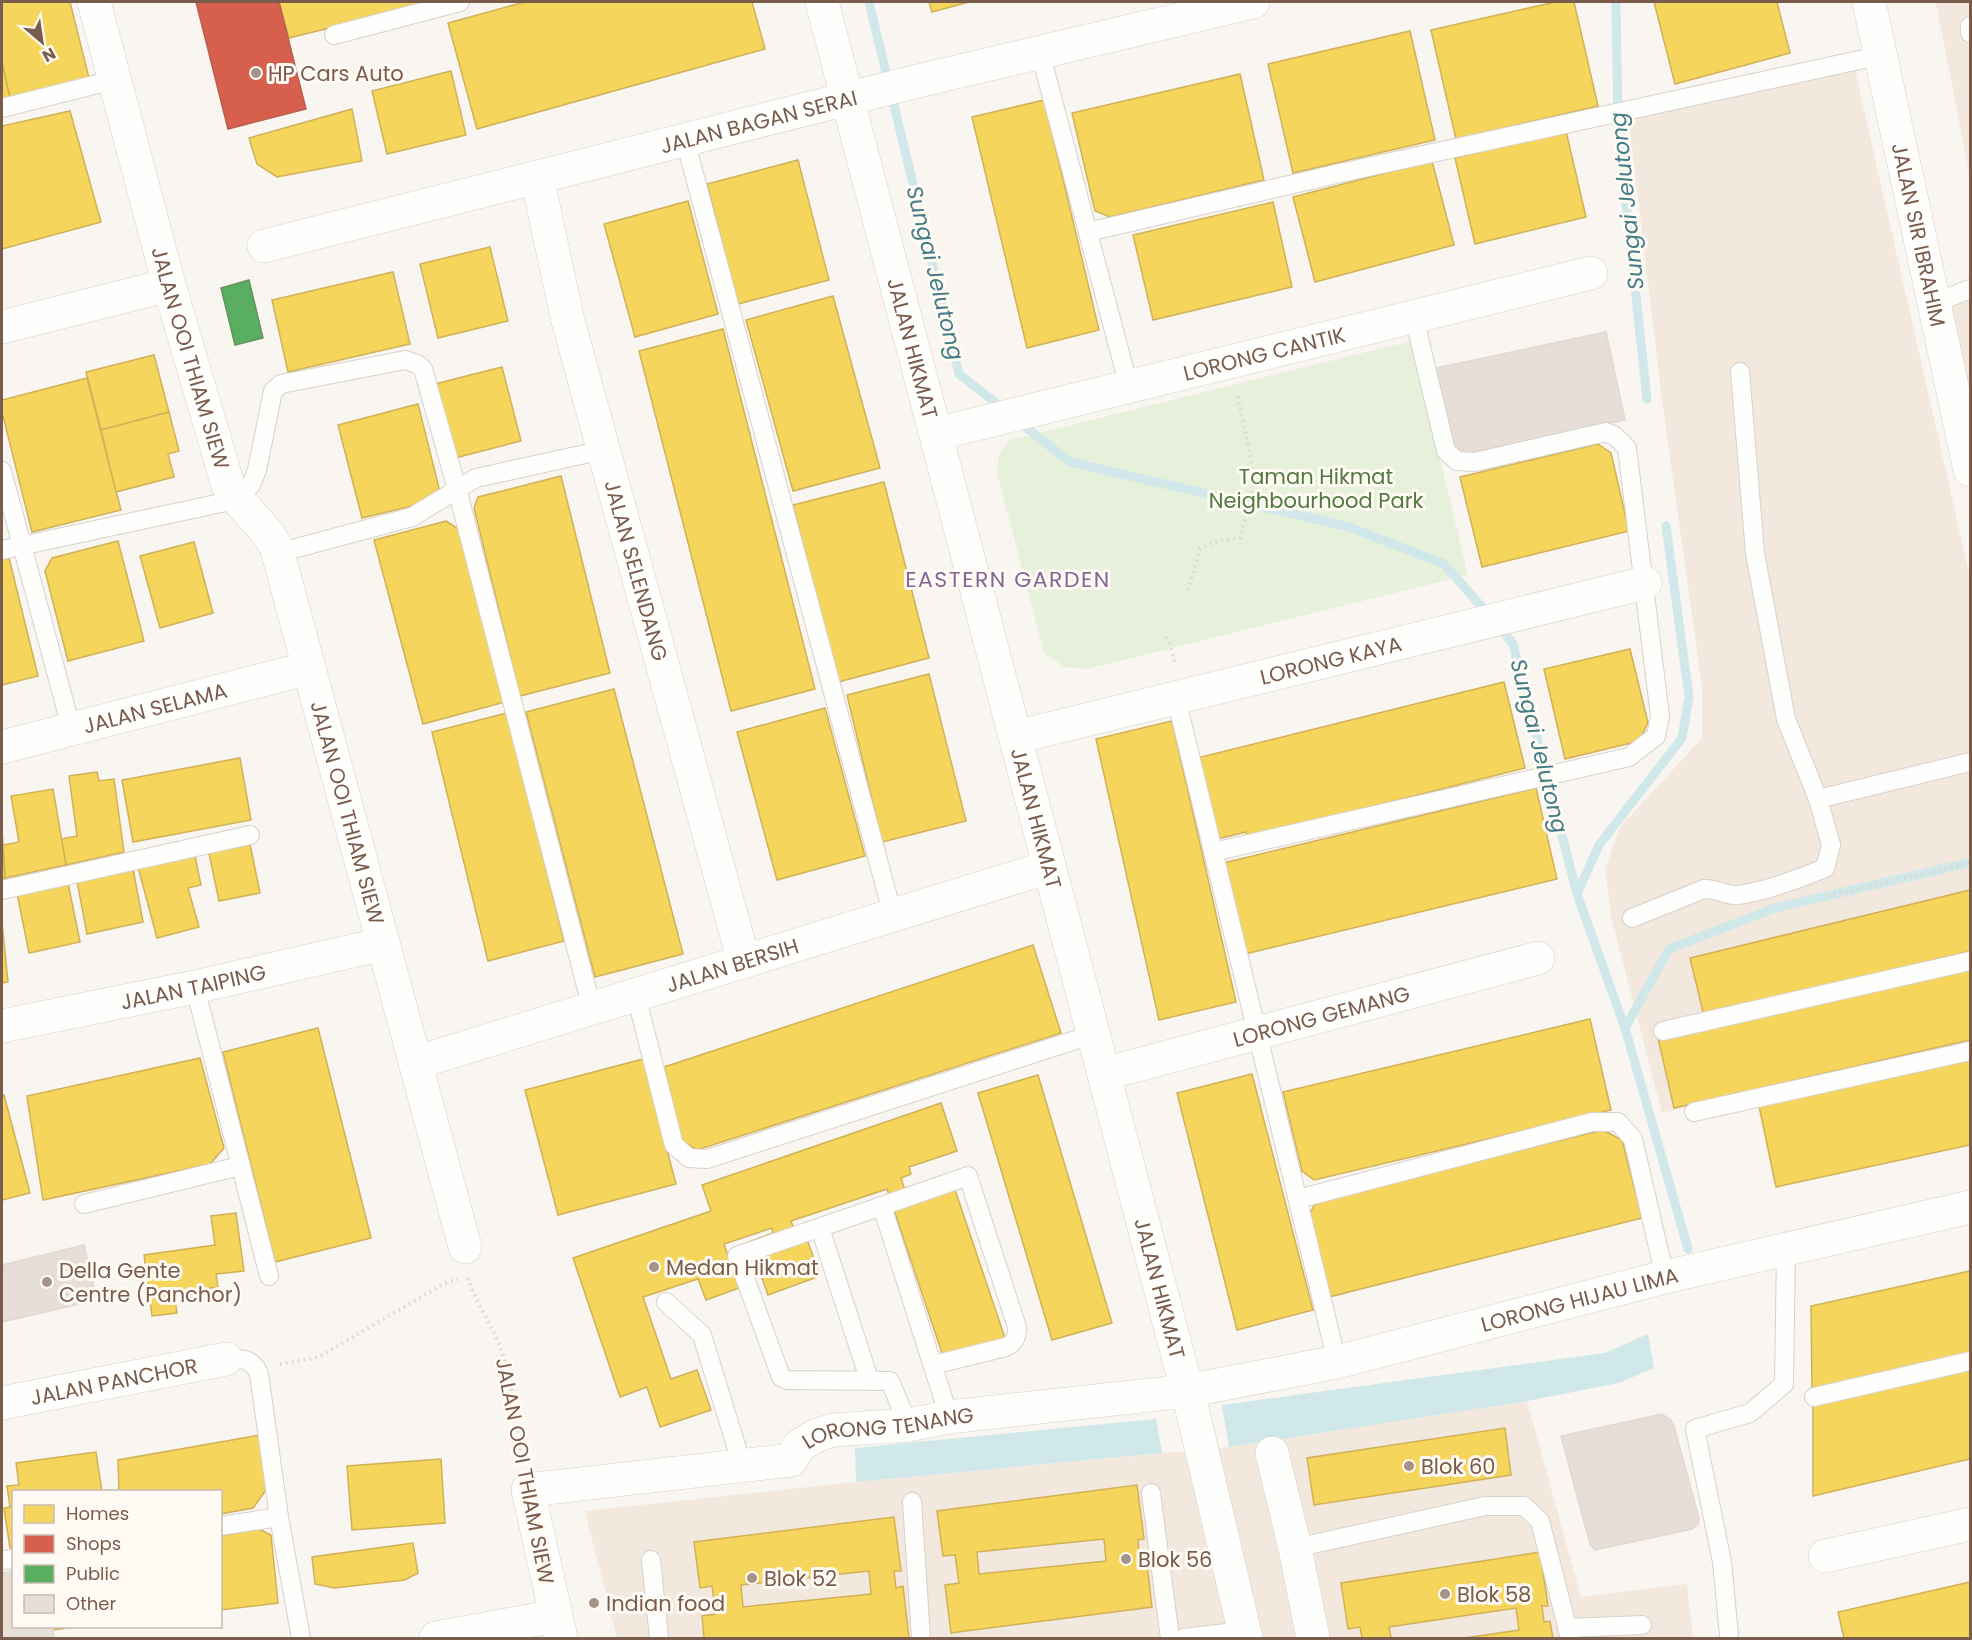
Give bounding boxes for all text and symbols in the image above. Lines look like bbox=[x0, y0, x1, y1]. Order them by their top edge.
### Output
north arrow bbox=[12, 12, 72, 72]
text: N bbox=[38, 42, 60, 68]
place label: HP Cars Auto bbox=[268, 59, 404, 88]
marker: HP Cars Auto bbox=[249, 66, 263, 80]
street label: JALAN BAGAN SERAI bbox=[657, 82, 860, 160]
water label: Sungai Jelutong bbox=[1602, 110, 1652, 291]
street label: JALAN SIR IBRAHIM bbox=[1885, 140, 1953, 329]
water label: Sungai Jelutong bbox=[898, 183, 972, 363]
street label: JALAN OOI THIAM SIEW bbox=[145, 244, 237, 473]
street label: JALAN HIKMAT bbox=[881, 275, 945, 422]
street label: LORONG CANTIK bbox=[1180, 319, 1349, 387]
park label: Taman Hikmat Neighbourhood Park bbox=[1209, 462, 1423, 515]
street label: JALAN SELENDANG bbox=[598, 477, 675, 664]
district label: EASTERN GARDEN bbox=[905, 564, 1111, 595]
street label: LORONG KAYA bbox=[1257, 629, 1404, 691]
water label: Sungai Jelutong bbox=[1502, 656, 1576, 836]
street label: JALAN SELAMA bbox=[80, 675, 230, 740]
street label: JALAN OOI THIAM SIEW bbox=[304, 697, 392, 928]
street label: JALAN HIKMAT bbox=[1004, 745, 1069, 892]
street label: JALAN BERSIH bbox=[662, 931, 802, 999]
street label: JALAN TAIPING bbox=[118, 957, 269, 1016]
street label: LORONG GEMANG bbox=[1230, 978, 1413, 1053]
street label: JALAN HIKMAT bbox=[1128, 1215, 1193, 1362]
place label: Medan Hikmat bbox=[666, 1253, 819, 1282]
place label: Della Gente Centre (Panchor) bbox=[59, 1256, 242, 1309]
marker: Medan Hikmat bbox=[647, 1260, 661, 1274]
street label: LORONG HIJAU LIMA bbox=[1478, 1260, 1681, 1339]
marker: Della Gente Centre (Panchor) bbox=[40, 1275, 54, 1289]
street label: JALAN PANCHOR bbox=[28, 1350, 200, 1412]
street label: JALAN OOI THIAM SIEW bbox=[489, 1355, 561, 1587]
street label: LORONG TENANG bbox=[796, 1400, 975, 1455]
place label: Blok 60 bbox=[1421, 1452, 1495, 1481]
marker: Blok 60 bbox=[1402, 1459, 1416, 1473]
legend bbox=[12, 1490, 222, 1628]
text: Homes bbox=[66, 1501, 129, 1526]
text: Shops bbox=[66, 1531, 121, 1556]
place label: Blok 56 bbox=[1138, 1545, 1212, 1574]
marker: Blok 56 bbox=[1119, 1552, 1133, 1566]
text: Public bbox=[66, 1561, 120, 1586]
place label: Blok 52 bbox=[764, 1564, 837, 1593]
marker: Blok 52 bbox=[745, 1571, 759, 1585]
place label: Blok 58 bbox=[1457, 1580, 1531, 1609]
marker: Blok 58 bbox=[1438, 1587, 1452, 1601]
place label: Indian food bbox=[606, 1589, 725, 1618]
text: Other bbox=[66, 1591, 116, 1616]
marker: Indian food bbox=[587, 1596, 601, 1610]

